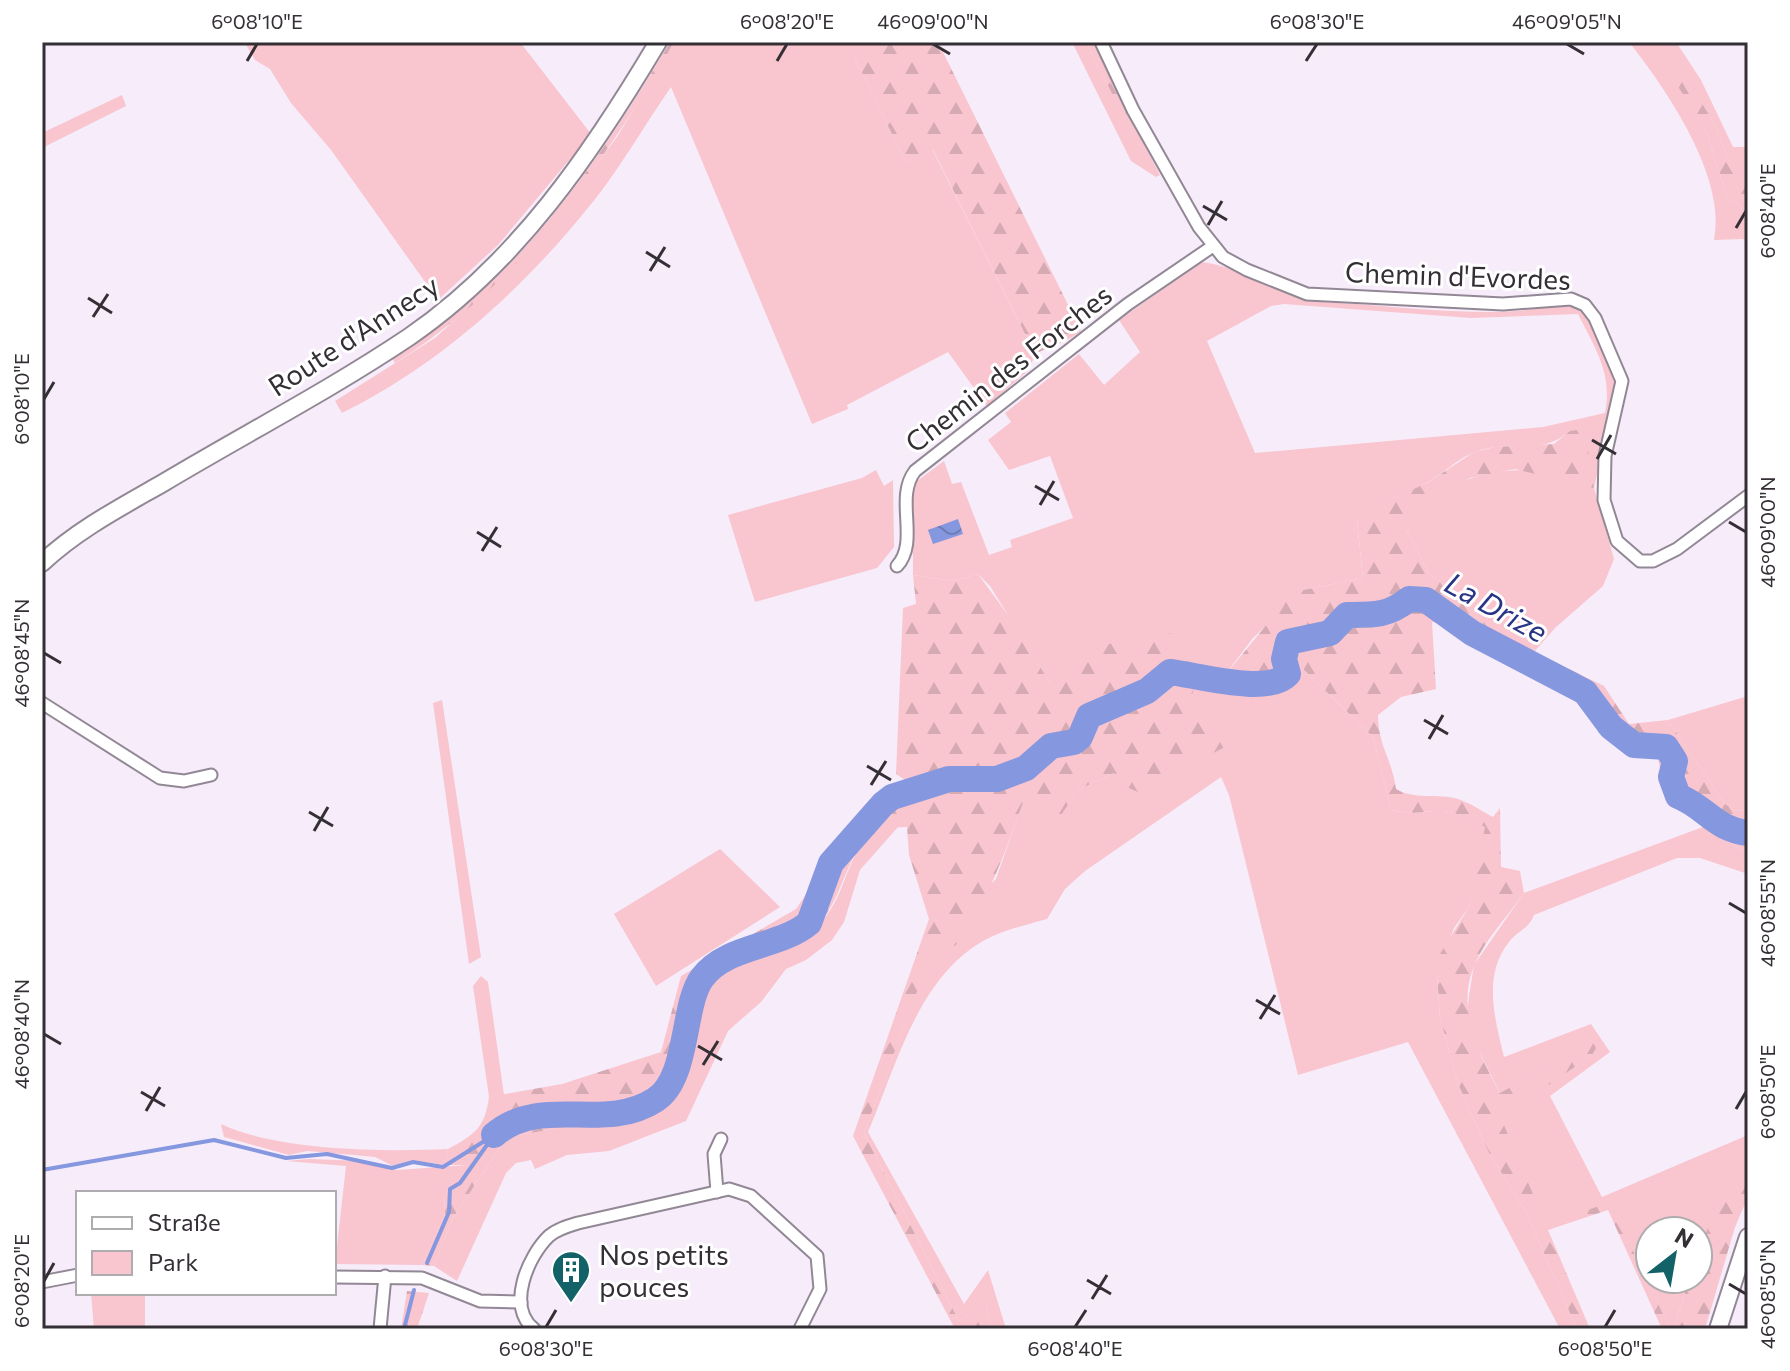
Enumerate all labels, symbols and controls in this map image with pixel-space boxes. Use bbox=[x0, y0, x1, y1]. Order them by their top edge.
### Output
text: 6°08'10"E bbox=[211, 9, 303, 33]
text: 6°08'20"E bbox=[740, 9, 834, 33]
text: 46°09'00"N bbox=[877, 9, 989, 33]
text: 6°08'30"E bbox=[1270, 9, 1364, 33]
text: 46°09'05"N bbox=[1512, 9, 1622, 33]
text: 6°08'40"E bbox=[1755, 163, 1779, 259]
street label: Chemin d'Evordes bbox=[1344, 254, 1572, 296]
street label: Route d'Annecy bbox=[261, 267, 445, 403]
street label: Chemin des Forches bbox=[898, 277, 1118, 459]
text: 6°08'10"E bbox=[9, 353, 33, 445]
text: 46°09'00"N bbox=[1755, 476, 1779, 588]
water label: La Drize bbox=[1439, 563, 1555, 649]
text: 46°08'45"N bbox=[9, 599, 33, 707]
text: 46°08'55"N bbox=[1755, 859, 1779, 967]
text: 46°08'40"N bbox=[9, 979, 33, 1089]
text: 6°08'50"E bbox=[1755, 1045, 1779, 1139]
legend bbox=[76, 1191, 336, 1295]
text: Straße bbox=[148, 1207, 221, 1236]
north arrow bbox=[1634, 1215, 1714, 1295]
text: N bbox=[1671, 1222, 1699, 1253]
text: 6°08'20"E bbox=[9, 1234, 33, 1328]
place label: Nos petits pouces bbox=[599, 1237, 729, 1303]
text: 46°08'50"N bbox=[1755, 1239, 1779, 1349]
text: Park bbox=[148, 1247, 198, 1276]
building icon: Nos petits pouces bbox=[550, 1249, 592, 1304]
text: 6°08'30"E bbox=[499, 1336, 593, 1360]
text: 6°08'40"E bbox=[1027, 1336, 1123, 1360]
text: 6°08'50"E bbox=[1558, 1336, 1652, 1360]

